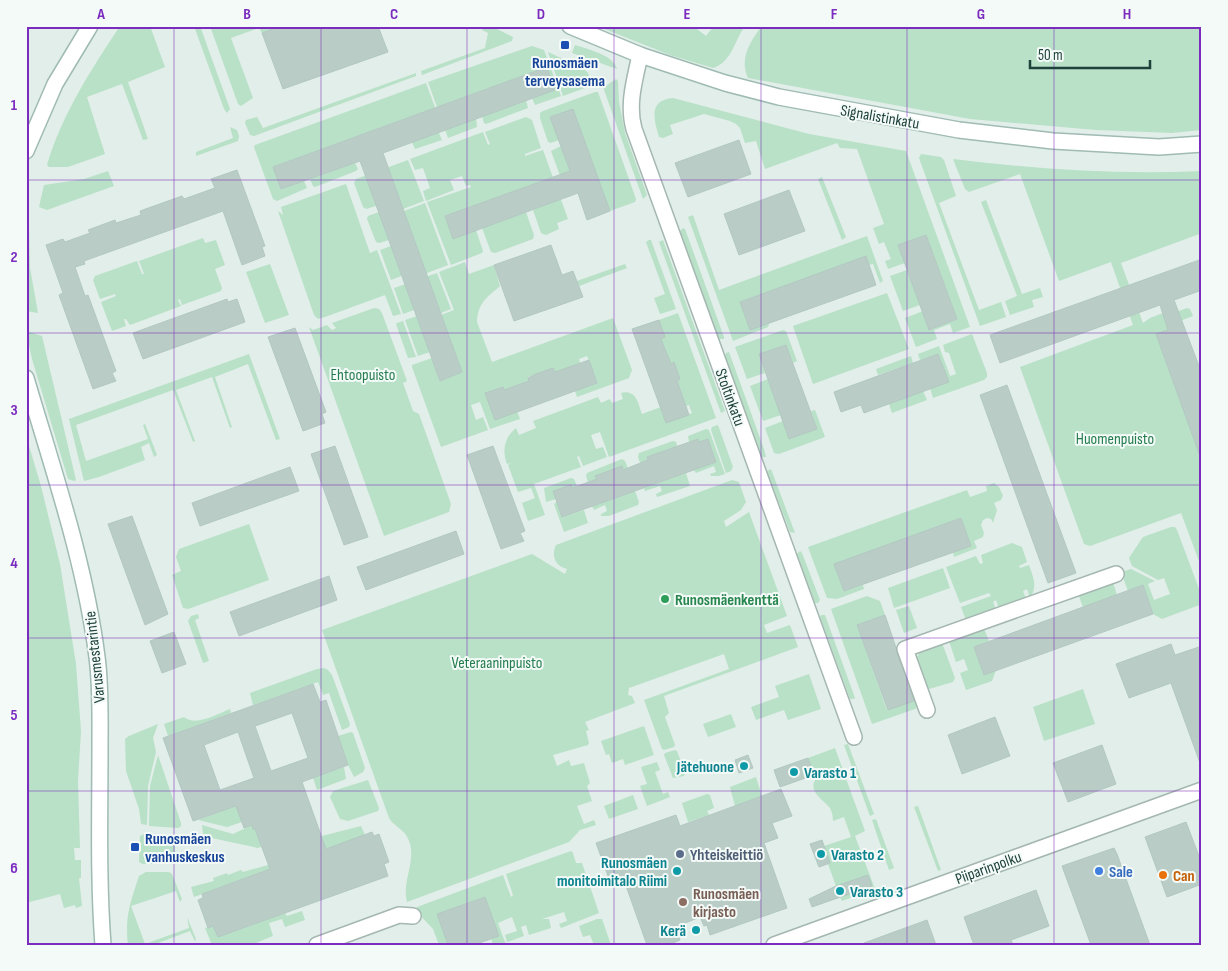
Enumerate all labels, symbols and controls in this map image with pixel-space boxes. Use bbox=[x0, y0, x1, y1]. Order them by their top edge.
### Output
text: A bbox=[96, 5, 105, 24]
text: B bbox=[243, 5, 251, 24]
text: C bbox=[390, 5, 398, 24]
text: D bbox=[537, 5, 545, 24]
text: E bbox=[684, 5, 691, 24]
text: F bbox=[831, 5, 838, 24]
text: G bbox=[977, 5, 985, 24]
text: H bbox=[1123, 5, 1131, 24]
scale bar bbox=[1030, 38, 1150, 70]
marker: Runosmäen terveysasema bbox=[559, 39, 571, 51]
text: 50 m bbox=[1038, 46, 1063, 65]
place label: Runosmäen terveysasema bbox=[525, 54, 605, 91]
text: 1 bbox=[11, 96, 18, 115]
street label: Signalistinkatu bbox=[839, 101, 921, 134]
text: 2 bbox=[10, 248, 18, 267]
park label: Ehtoopuisto bbox=[330, 366, 396, 385]
street label: Stoltinkatu bbox=[710, 366, 749, 429]
text: 3 bbox=[10, 401, 18, 420]
park label: Huomenpuisto bbox=[1076, 430, 1154, 449]
text: 4 bbox=[10, 554, 18, 573]
place label: Runosmäenkenttä bbox=[675, 591, 779, 610]
marker: Runosmäenkenttä bbox=[659, 593, 671, 605]
street label: Varusmestarintie bbox=[81, 610, 110, 704]
park label: Veteraaninpuisto bbox=[451, 654, 543, 673]
text: 5 bbox=[10, 706, 18, 725]
place label: Jätehuone bbox=[676, 758, 734, 777]
marker: Jätehuone bbox=[738, 760, 750, 772]
place label: Varasto 1 bbox=[804, 764, 857, 783]
marker: Varasto 1 bbox=[788, 766, 800, 778]
place label: Runosmäen vanhuskeskus bbox=[145, 830, 225, 867]
marker: Runosmäen vanhuskeskus bbox=[129, 841, 141, 853]
place label: Yhteiskeittiö bbox=[690, 846, 763, 865]
place label: Varasto 2 bbox=[831, 846, 884, 865]
marker: Yhteiskeittiö bbox=[674, 848, 686, 860]
marker: Varasto 2 bbox=[815, 848, 827, 860]
street label: Piiparinpolku bbox=[953, 848, 1024, 889]
place label: Runosmäen monitoimitalo Riimi bbox=[557, 854, 667, 891]
text: 6 bbox=[10, 859, 18, 878]
place label: Sale bbox=[1109, 863, 1133, 882]
marker: Runosmäen monitoimitalo Riimi bbox=[671, 865, 683, 877]
marker: Sale bbox=[1093, 865, 1105, 877]
place label: Can bbox=[1173, 867, 1195, 886]
marker: Can bbox=[1157, 869, 1169, 881]
place label: Varasto 3 bbox=[850, 883, 903, 902]
place label: Runosmäen kirjasto bbox=[693, 885, 759, 922]
marker: Varasto 3 bbox=[834, 885, 846, 897]
marker: Runosmäen kirjasto bbox=[677, 896, 689, 908]
place label: Kerä bbox=[660, 922, 686, 941]
marker: Kerä bbox=[690, 924, 702, 936]

